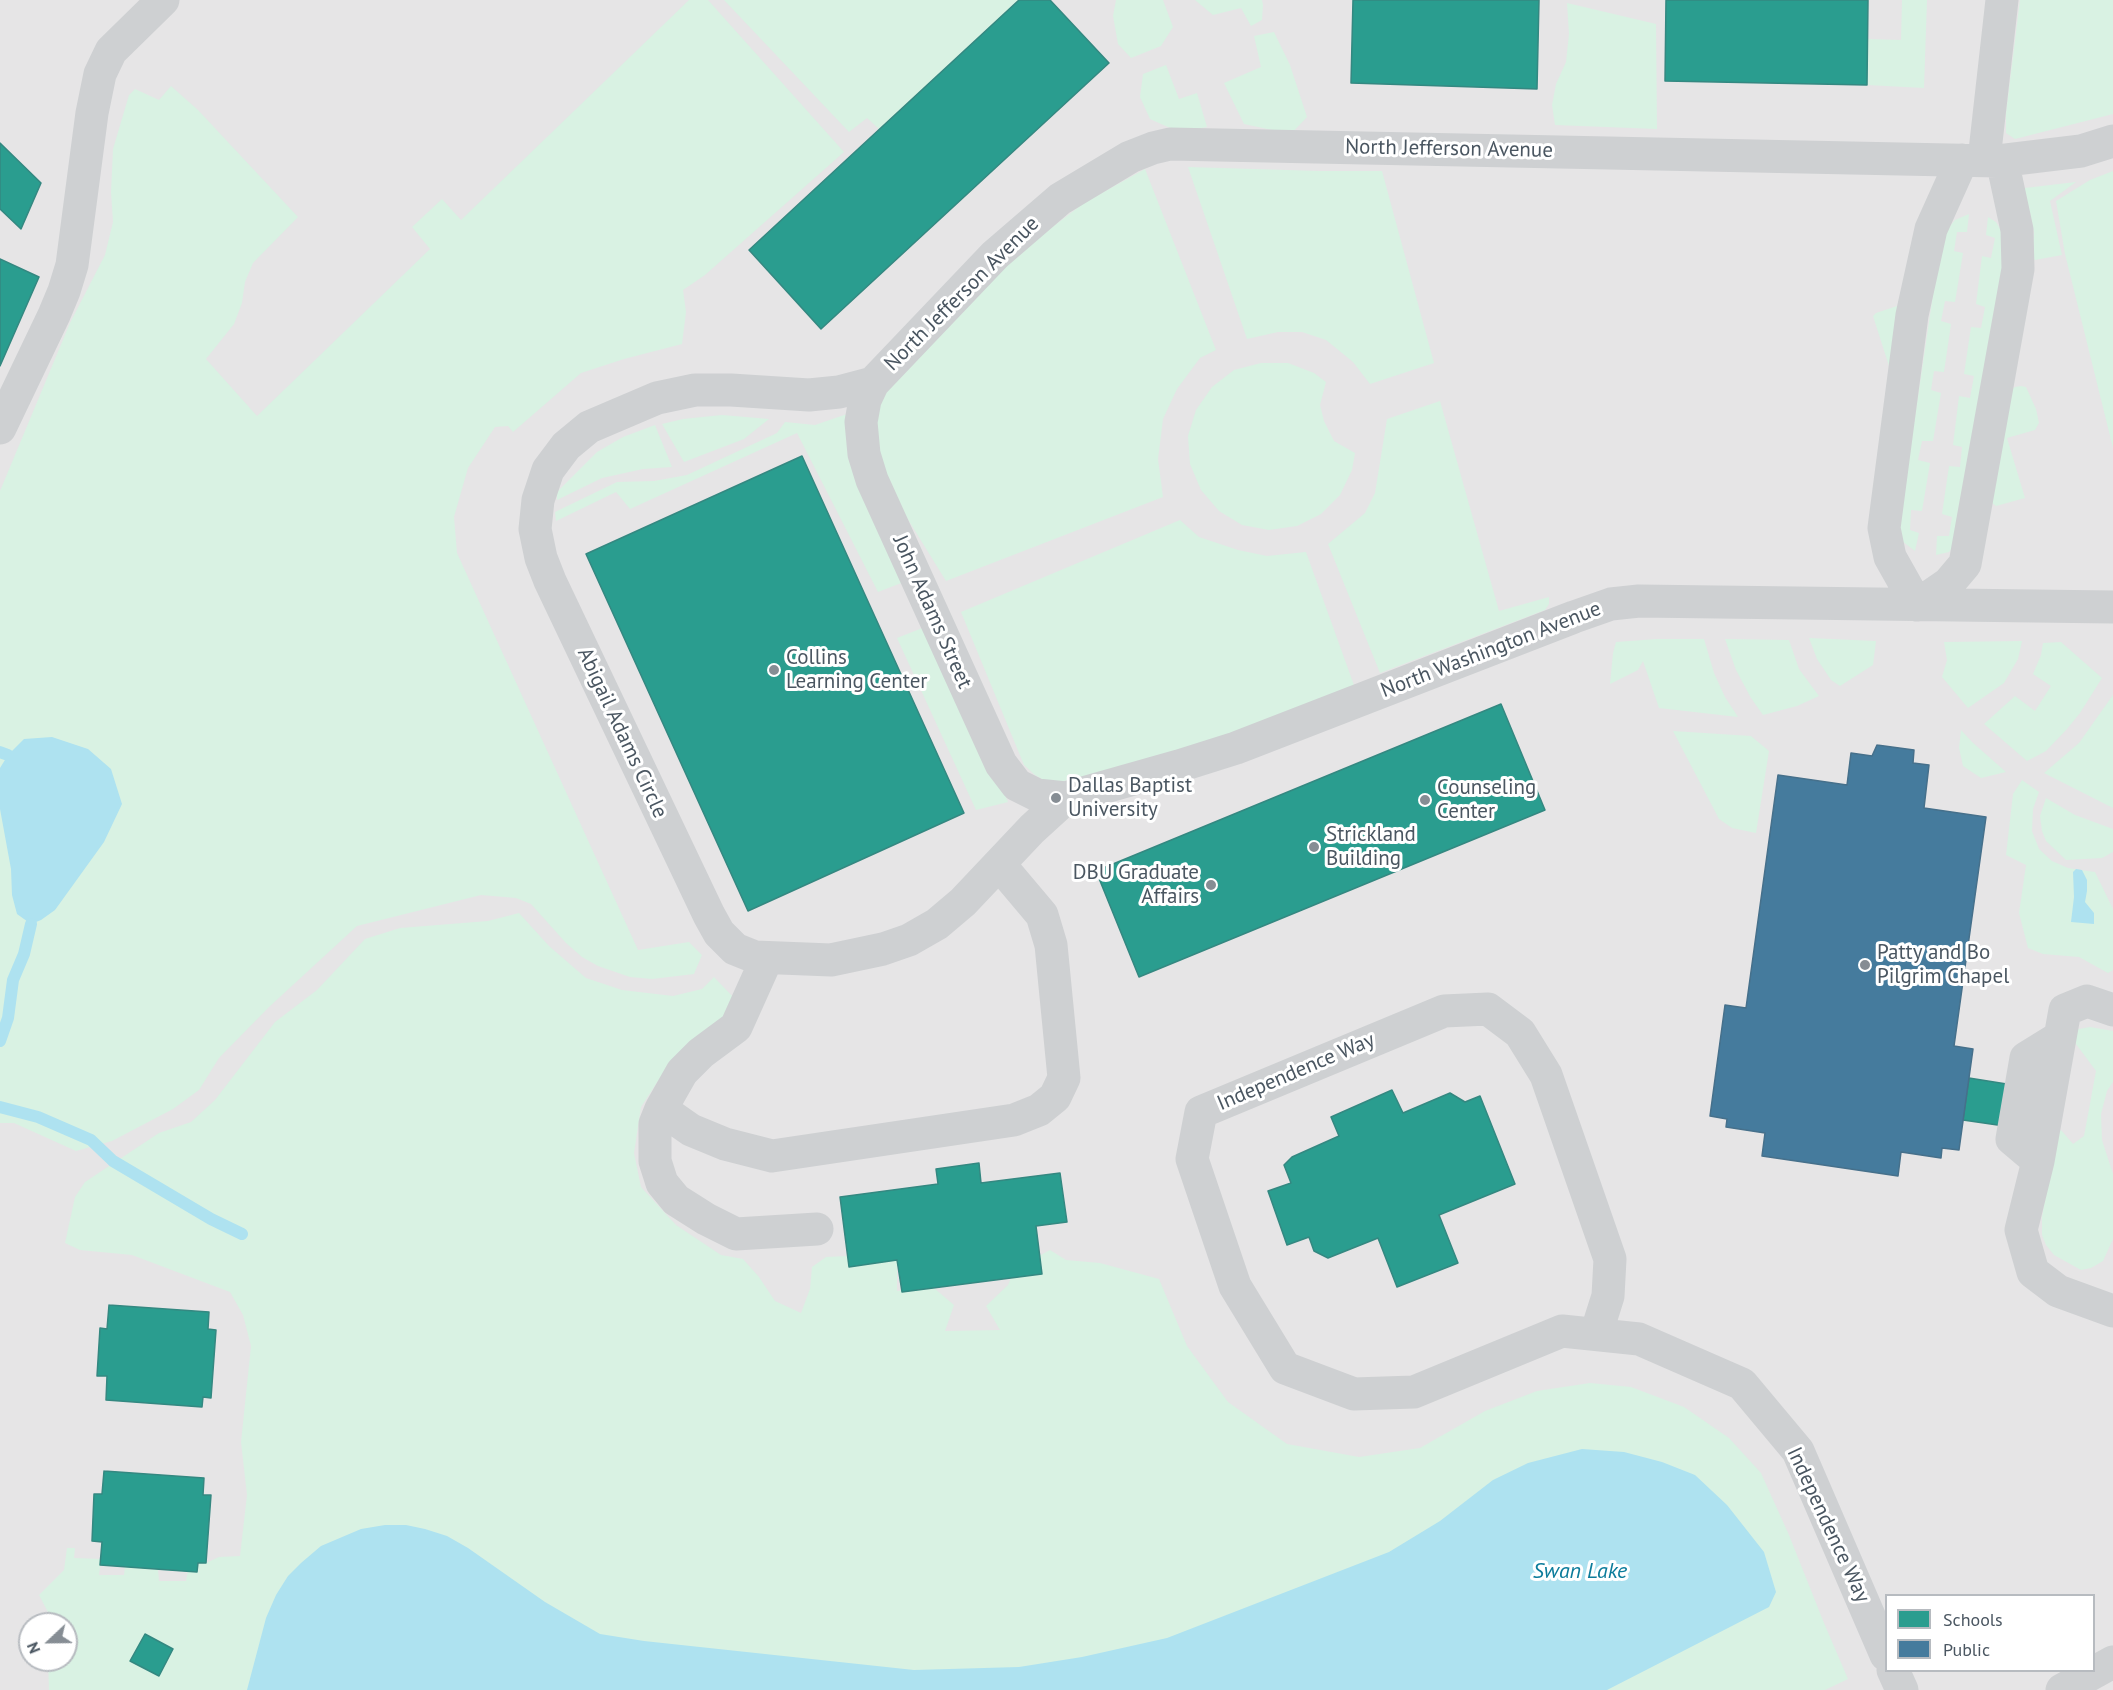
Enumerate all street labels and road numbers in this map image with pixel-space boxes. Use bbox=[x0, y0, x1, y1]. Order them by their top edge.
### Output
street label: North Jefferson Avenue bbox=[1345, 135, 1553, 163]
street label: North Jefferson Avenue bbox=[880, 212, 1044, 376]
street label: John Adams Street bbox=[887, 531, 977, 693]
street label: North Washington Avenue bbox=[1377, 596, 1605, 704]
street label: Abigail Adams Circle bbox=[572, 644, 672, 822]
street label: Independence Way bbox=[1214, 1027, 1378, 1117]
street label: Independence Way bbox=[1781, 1443, 1875, 1607]

